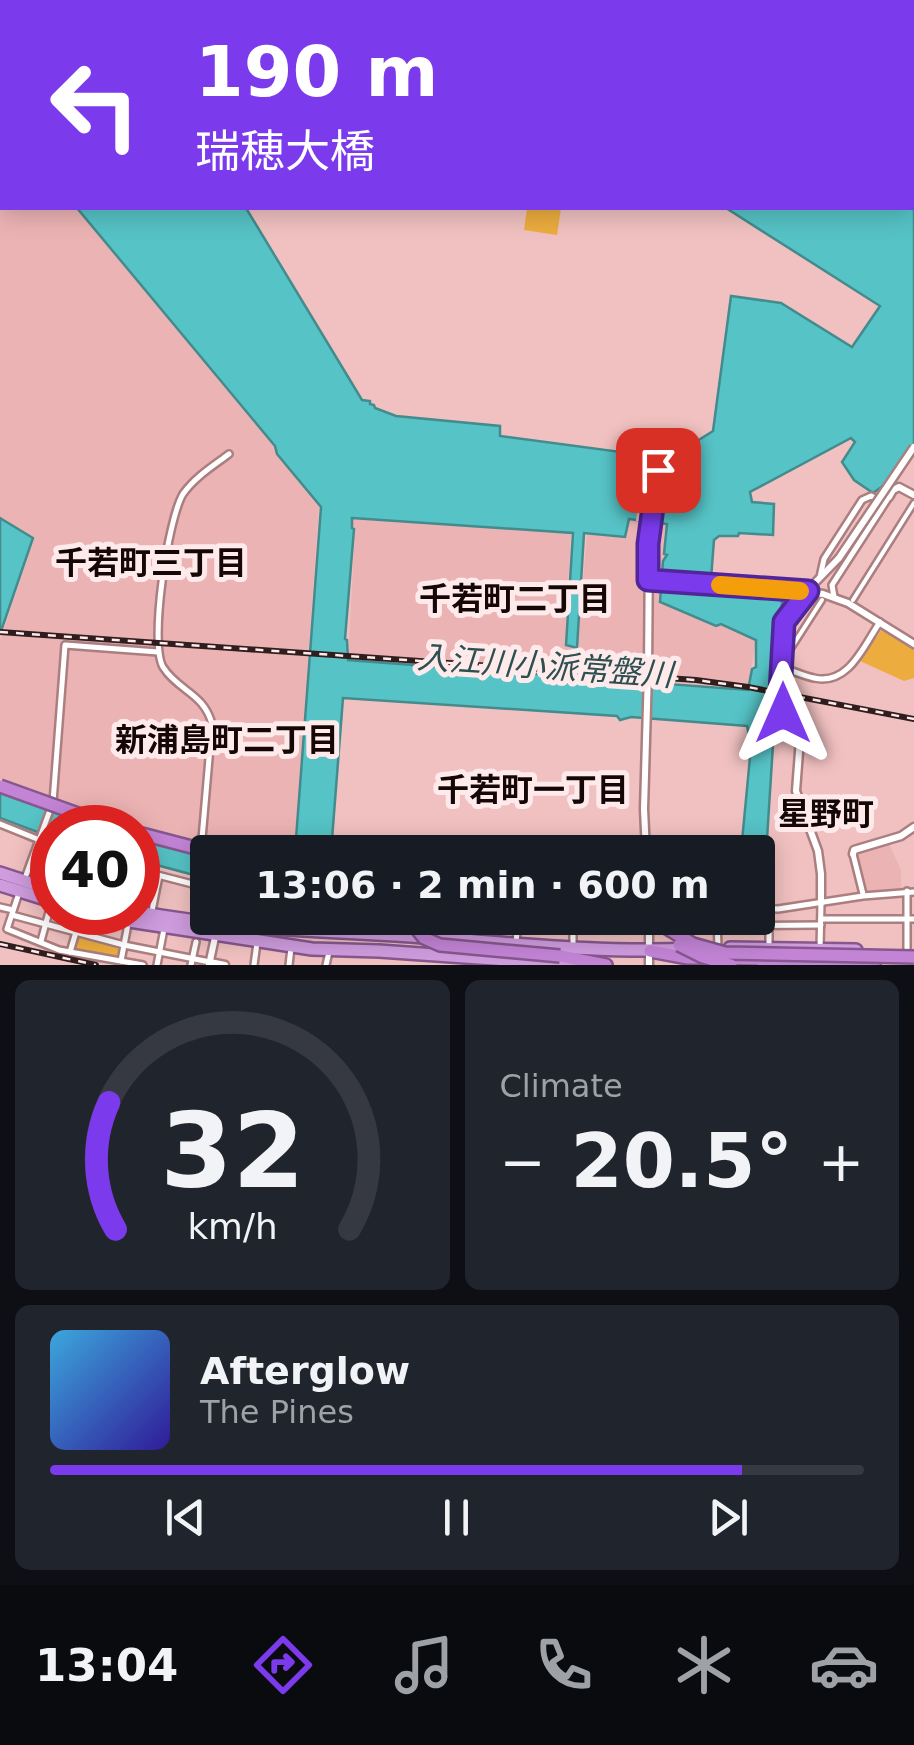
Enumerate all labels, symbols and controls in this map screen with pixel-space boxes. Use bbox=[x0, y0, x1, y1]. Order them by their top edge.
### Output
text: 190 m bbox=[195, 31, 438, 113]
icon: left bbox=[30, 40, 160, 170]
text: 瑞穂大橋 bbox=[195, 125, 375, 178]
pin bbox=[616, 428, 701, 513]
icon: arrive bbox=[631, 443, 686, 498]
district label: 千若町三丁目 bbox=[55, 544, 247, 582]
district label: 千若町二丁目 bbox=[419, 580, 611, 618]
water label: 入江川小派常盤川 bbox=[416, 638, 677, 694]
position arrow bbox=[731, 661, 835, 765]
district label: 新浦島町二丁目 bbox=[115, 721, 339, 759]
district label: 千若町一丁目 bbox=[437, 771, 629, 809]
district label: 星野町 bbox=[778, 795, 874, 833]
speed limit sign: 40 bbox=[30, 805, 160, 935]
text: 13:06 · 2 min · 600 m bbox=[255, 863, 710, 907]
text: Climate bbox=[500, 1067, 623, 1105]
text: 32 bbox=[160, 1090, 305, 1212]
text: 20.5° bbox=[570, 1117, 793, 1205]
text: − bbox=[500, 1130, 546, 1194]
text: + bbox=[818, 1130, 864, 1194]
text: km/h bbox=[187, 1206, 277, 1247]
text: Afterglow bbox=[200, 1349, 410, 1393]
text: The Pines bbox=[200, 1393, 354, 1431]
icon: previous bbox=[158, 1490, 213, 1545]
icon: pause bbox=[429, 1490, 484, 1545]
icon: next bbox=[701, 1490, 756, 1545]
icon: directions bbox=[248, 1630, 318, 1700]
icon: music bbox=[389, 1630, 459, 1700]
icon: phone bbox=[529, 1630, 599, 1700]
icon: climate bbox=[669, 1630, 739, 1700]
icon: car bbox=[809, 1630, 879, 1700]
text: 13:04 bbox=[35, 1639, 178, 1692]

